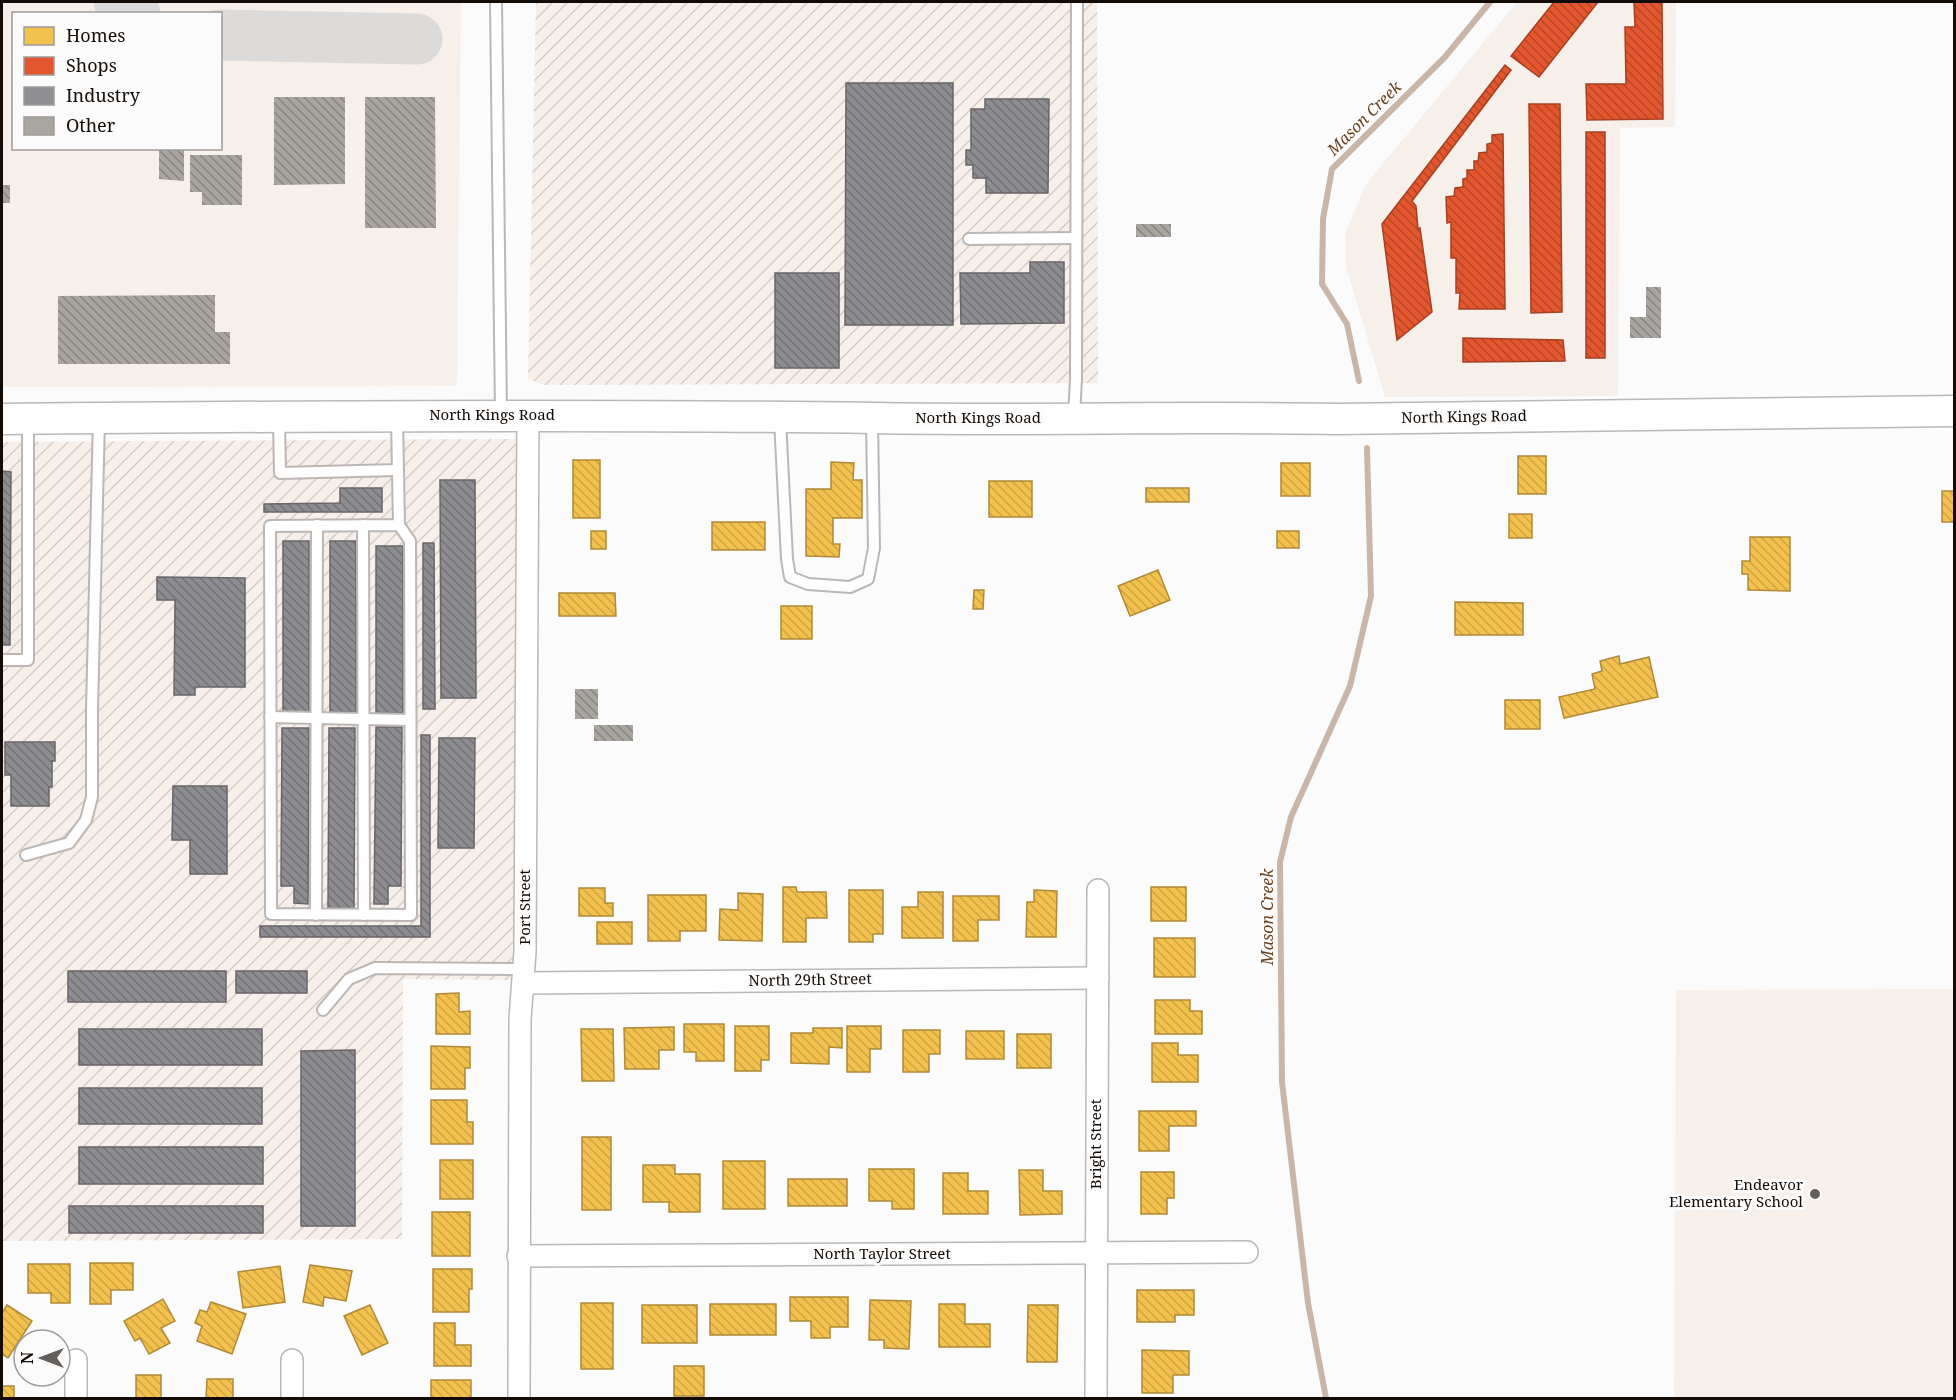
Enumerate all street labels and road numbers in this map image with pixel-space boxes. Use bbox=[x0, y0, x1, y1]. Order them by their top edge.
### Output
street label: North Kings Road bbox=[429, 404, 555, 424]
street label: North Kings Road bbox=[1401, 405, 1527, 427]
street label: North Kings Road bbox=[915, 407, 1041, 427]
street label: Port Street bbox=[514, 869, 534, 945]
street label: North 29th Street bbox=[748, 968, 872, 990]
street label: Bright Street bbox=[1085, 1099, 1105, 1189]
street label: North Taylor Street bbox=[813, 1243, 951, 1263]

